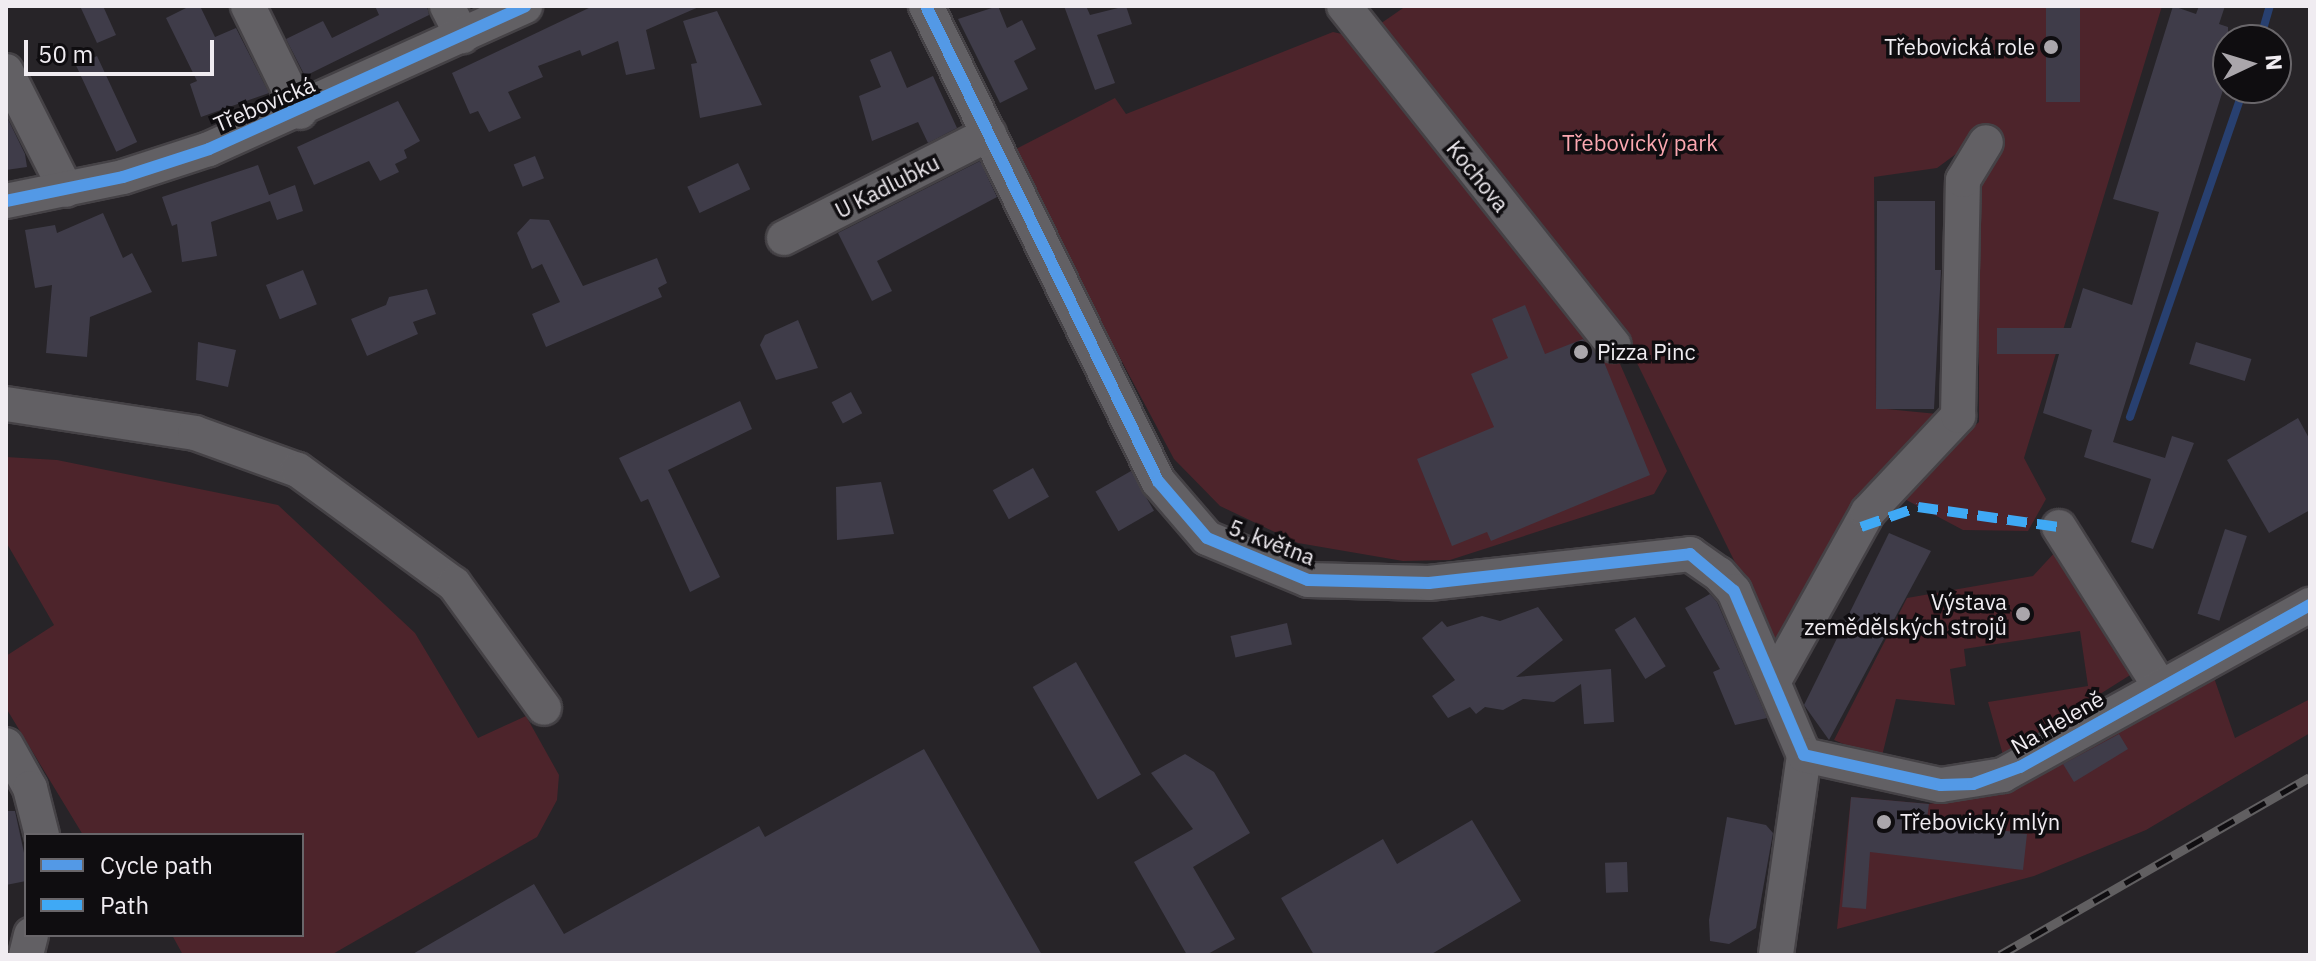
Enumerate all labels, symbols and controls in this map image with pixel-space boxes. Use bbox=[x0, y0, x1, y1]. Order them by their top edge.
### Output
scale bar bbox=[28, 24, 218, 74]
north arrow bbox=[2212, 24, 2292, 104]
place label: Třebovická role bbox=[1884, 34, 2035, 60]
text: 50 m bbox=[38, 38, 93, 70]
marker: Třebovická role bbox=[2042, 38, 2060, 56]
text: N bbox=[2259, 53, 2289, 71]
street label: Třebovická bbox=[210, 71, 318, 137]
park label: Třebovický park bbox=[1562, 130, 1718, 156]
street label: Kochova bbox=[1441, 135, 1515, 217]
street label: U Kadlubku bbox=[831, 149, 943, 223]
place label: Pizza Pinc bbox=[1597, 339, 1696, 365]
marker: Pizza Pinc bbox=[1572, 343, 1590, 361]
street label: 5. května bbox=[1225, 513, 1319, 571]
place label: Výstava zemědělských strojů bbox=[1804, 588, 2007, 640]
marker: Výstava zemědělských strojů bbox=[2014, 605, 2032, 623]
street label: Na Heleně bbox=[2006, 685, 2108, 759]
place label: Třebovický mlýn bbox=[1900, 809, 2060, 835]
marker: Třebovický mlýn bbox=[1875, 813, 1893, 831]
legend bbox=[24, 833, 304, 937]
text: Cycle path bbox=[100, 849, 213, 881]
text: Path bbox=[100, 889, 149, 921]

